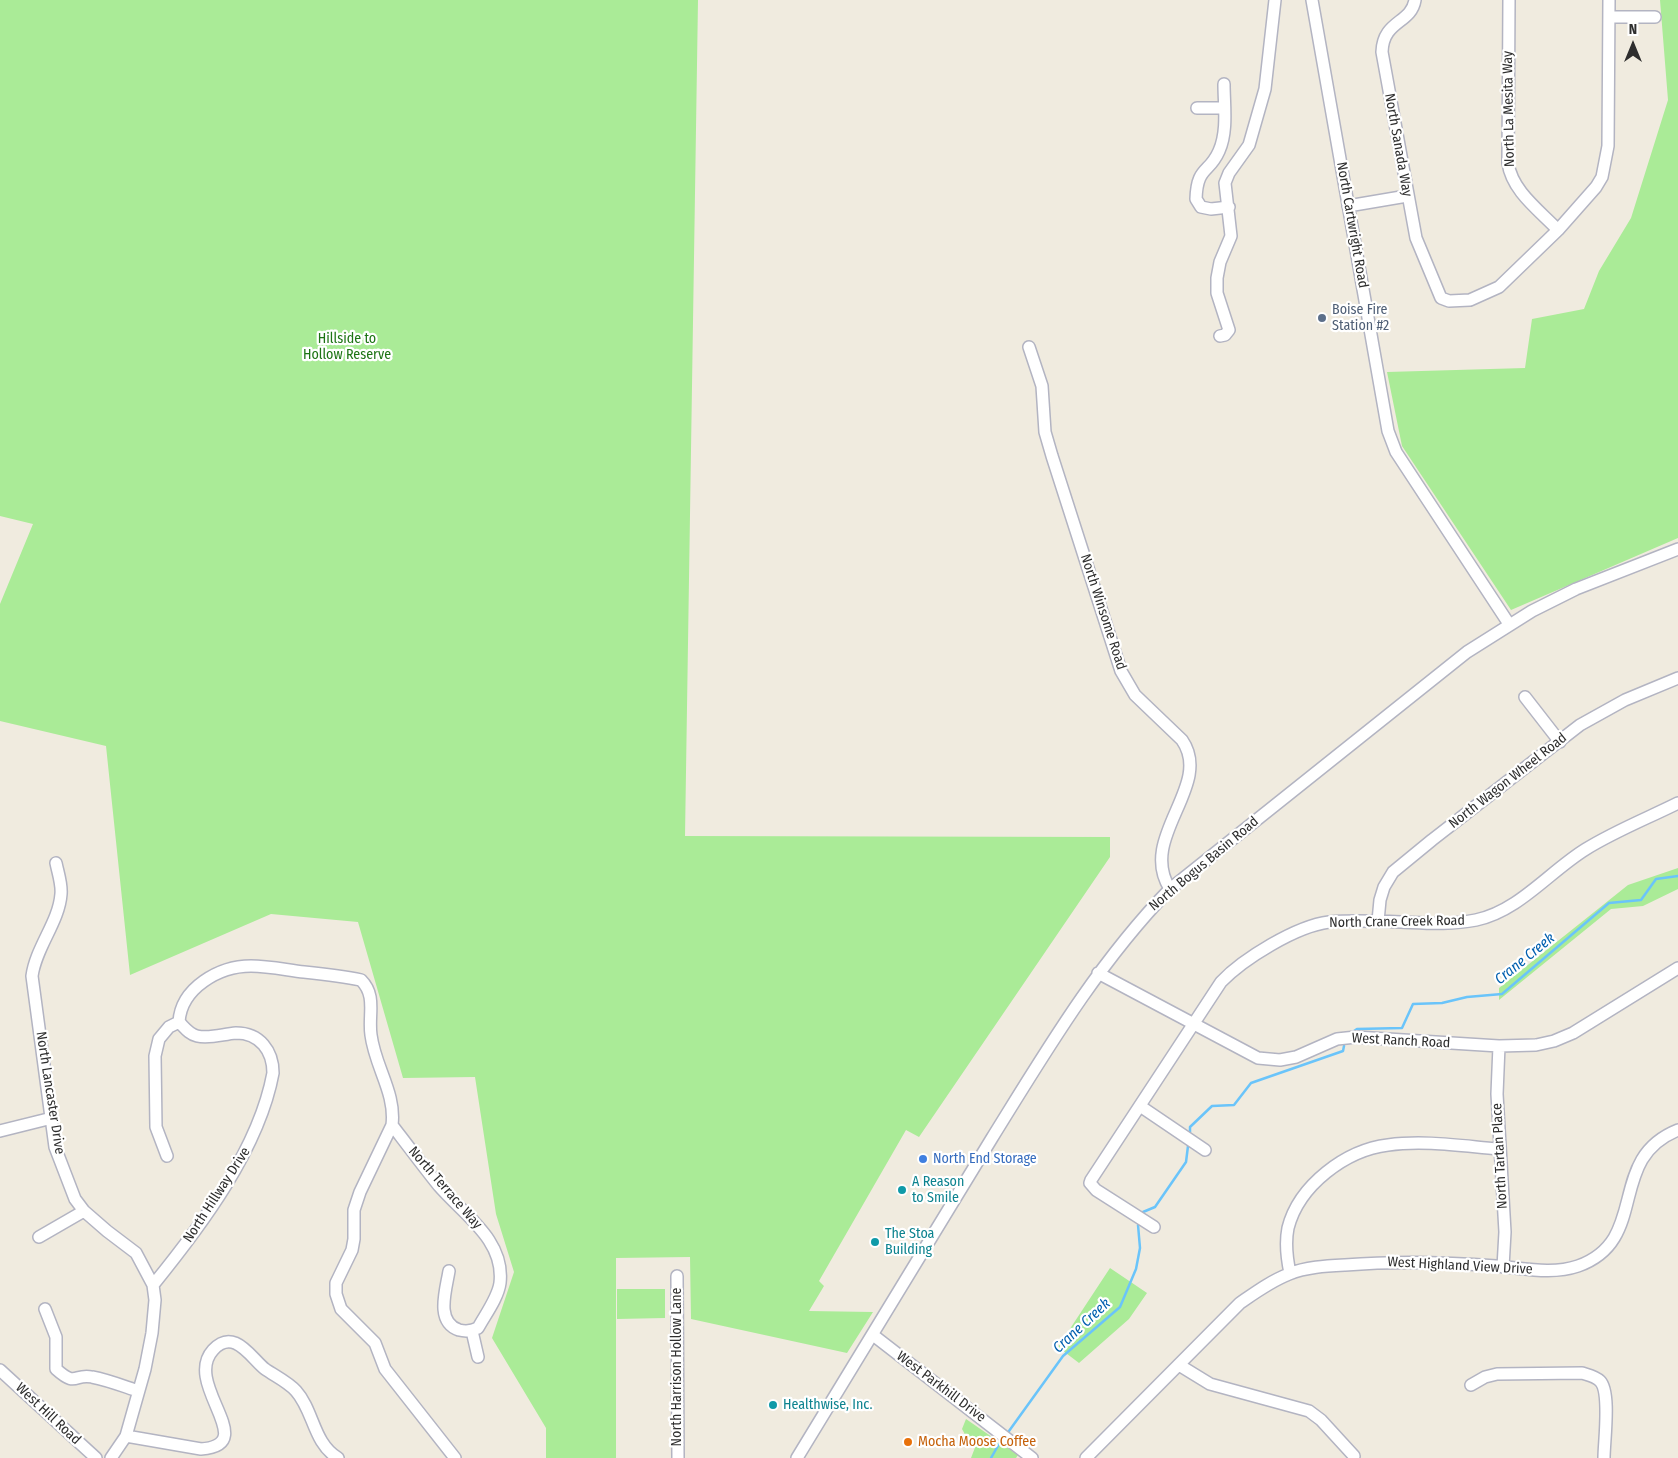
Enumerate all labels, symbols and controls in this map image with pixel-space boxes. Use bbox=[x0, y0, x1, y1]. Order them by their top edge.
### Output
north arrow bbox=[1608, 20, 1658, 70]
text: N bbox=[1629, 21, 1637, 38]
street label: North La Mesita Way bbox=[1500, 51, 1518, 167]
street label: North Sanada Way bbox=[1381, 92, 1415, 198]
street label: North Cartwright Road bbox=[1333, 161, 1371, 289]
place label: Boise Fire Station #2 bbox=[1332, 302, 1389, 334]
marker: Boise Fire Station #2 bbox=[1316, 312, 1328, 324]
park label: Hillside to Hollow Reserve bbox=[303, 331, 391, 364]
street label: North Winsome Road bbox=[1076, 552, 1130, 672]
street label: North Wagon Wheel Road bbox=[1446, 730, 1570, 832]
street label: North Bogus Basin Road bbox=[1146, 813, 1262, 915]
street label: North Crane Creek Road bbox=[1329, 912, 1465, 932]
water label: Crane Creek bbox=[1491, 929, 1559, 989]
street label: North Lancaster Drive bbox=[32, 1030, 68, 1156]
street label: West Ranch Road bbox=[1351, 1030, 1451, 1052]
street label: North Tartan Place bbox=[1489, 1103, 1511, 1209]
street label: North Terrace Way bbox=[405, 1143, 485, 1233]
street label: North Hillway Drive bbox=[180, 1144, 254, 1246]
place label: North End Storage bbox=[933, 1151, 1037, 1167]
marker: North End Storage bbox=[917, 1153, 929, 1165]
place label: A Reason to Smile bbox=[912, 1174, 964, 1206]
marker: A Reason to Smile bbox=[896, 1184, 908, 1196]
place label: The Stoa Building bbox=[885, 1226, 934, 1258]
marker: The Stoa Building bbox=[869, 1236, 881, 1248]
street label: West Highland View Drive bbox=[1387, 1254, 1533, 1278]
street label: North Harrison Hollow Lane bbox=[669, 1288, 685, 1446]
water label: Crane Creek bbox=[1050, 1295, 1114, 1357]
street label: West Parkhill Drive bbox=[893, 1348, 989, 1426]
street label: West Hill Road bbox=[12, 1380, 84, 1448]
place label: Healthwise, Inc. bbox=[783, 1397, 872, 1413]
marker: Healthwise, Inc. bbox=[767, 1399, 779, 1411]
place label: Mocha Moose Coffee bbox=[918, 1434, 1036, 1450]
marker: Mocha Moose Coffee bbox=[902, 1436, 914, 1448]

